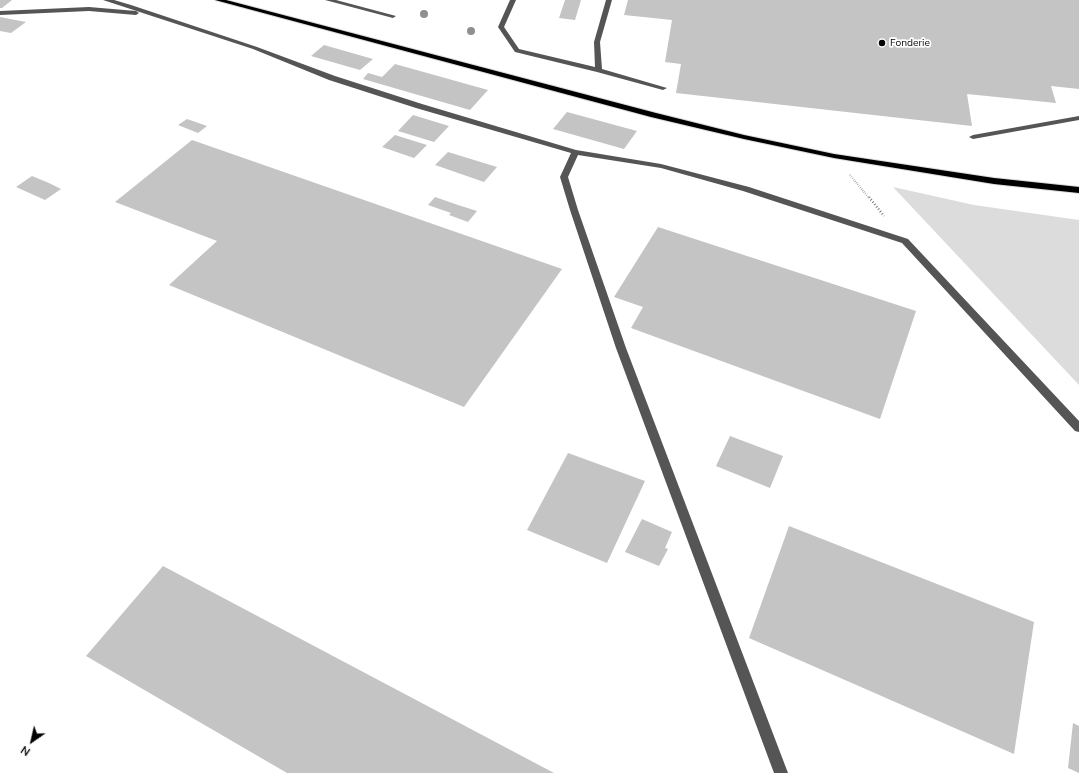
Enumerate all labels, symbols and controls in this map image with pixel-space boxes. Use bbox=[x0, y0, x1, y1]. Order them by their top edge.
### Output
place label: Fonderie bbox=[890, 37, 930, 49]
marker: Fonderie bbox=[877, 38, 887, 48]
north arrow bbox=[12, 721, 52, 761]
text: N bbox=[18, 743, 33, 759]

